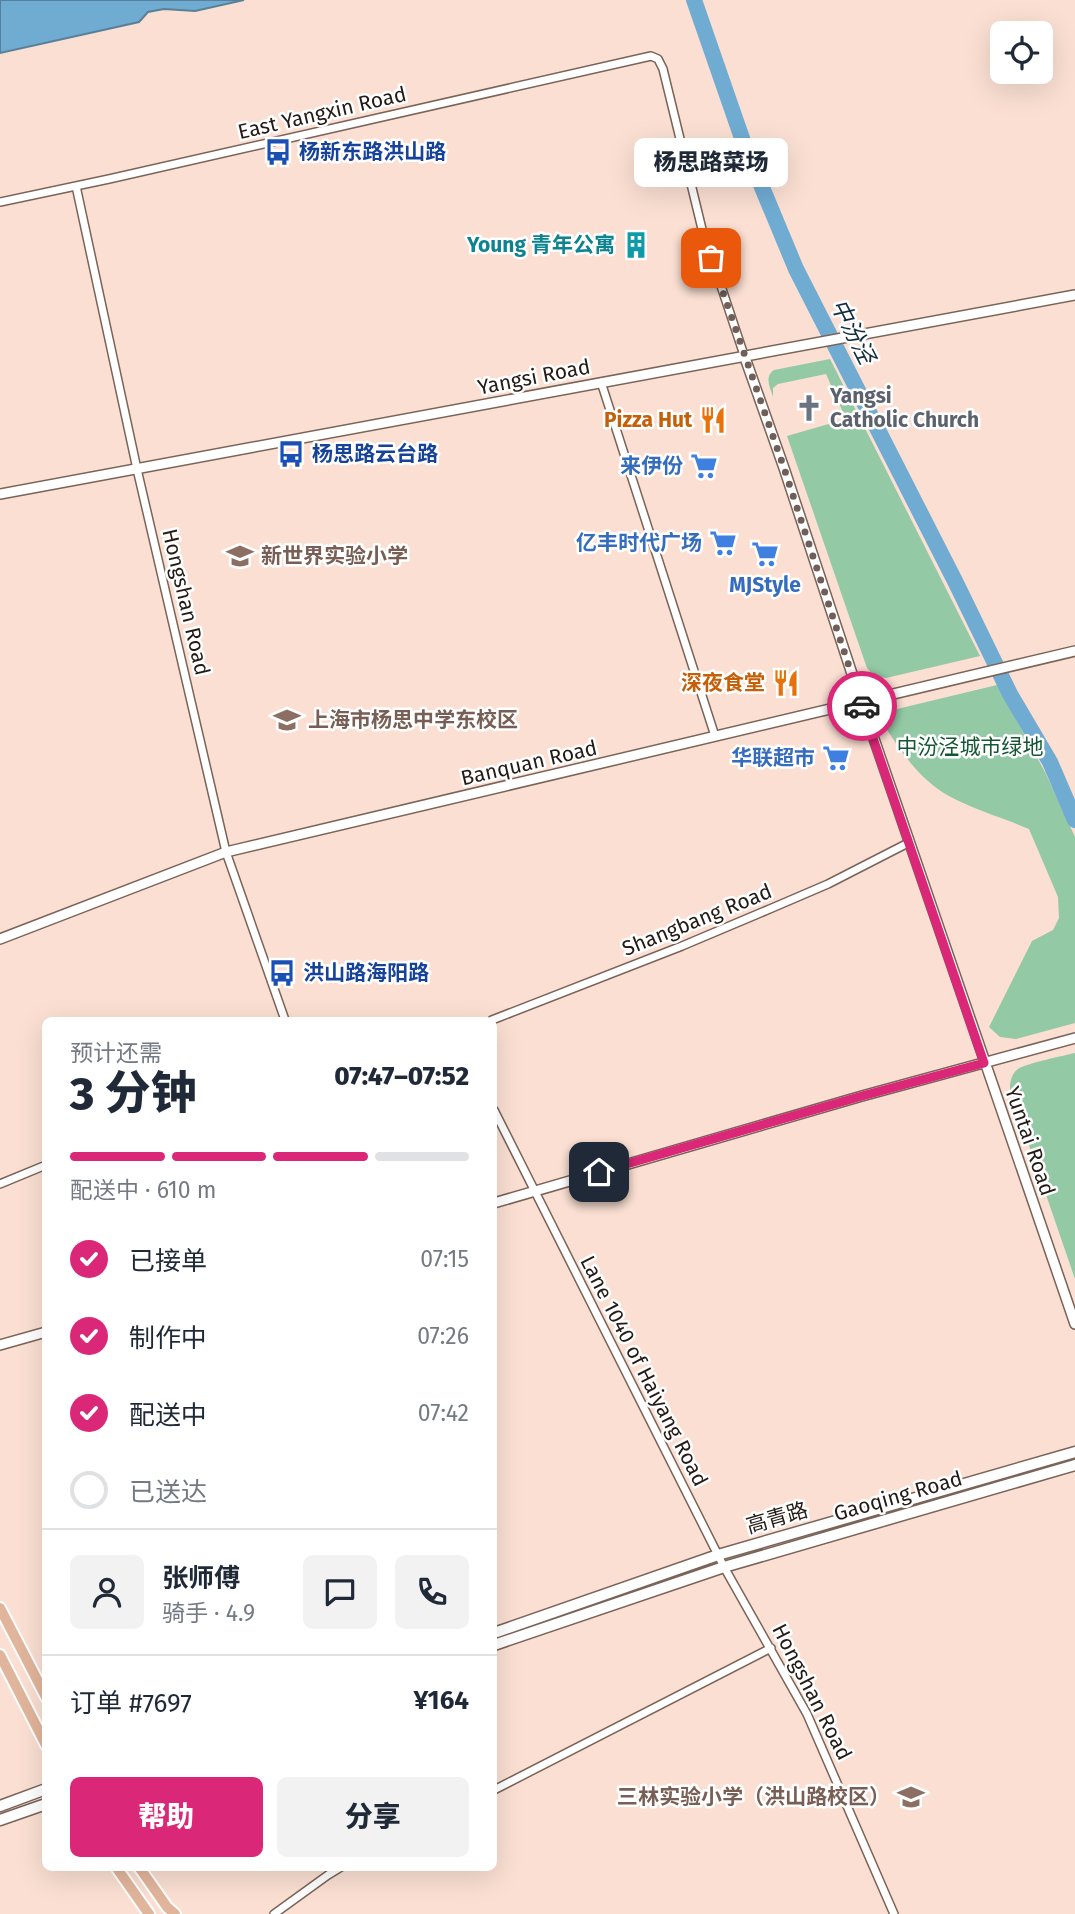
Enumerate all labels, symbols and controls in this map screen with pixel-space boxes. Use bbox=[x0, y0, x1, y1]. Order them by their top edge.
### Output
map controls bbox=[990, 21, 1053, 84]
button: locate bbox=[990, 21, 1053, 84]
street label: East Yangxin Road bbox=[235, 81, 409, 145]
bus stop icon: 杨新东路洪山路 bbox=[263, 137, 293, 167]
place label: 杨新东路洪山路 bbox=[299, 139, 446, 165]
callout: 杨思路菜场 bbox=[634, 139, 788, 188]
text: 杨思路菜场 bbox=[654, 148, 769, 176]
pin bbox=[681, 228, 741, 288]
building icon: Young 青年公寓 bbox=[621, 230, 651, 260]
place label: Young 青年公寓 bbox=[466, 232, 615, 258]
icon: bag bbox=[692, 239, 730, 277]
water label: 中汾泾 bbox=[825, 294, 882, 370]
street label: Yangsi Road bbox=[476, 353, 592, 401]
place label: Yangsi Catholic Church bbox=[829, 383, 979, 433]
church icon: Yangsi Catholic Church bbox=[794, 393, 824, 423]
restaurant icon: Pizza Hut bbox=[698, 405, 728, 435]
place label: Pizza Hut bbox=[604, 407, 693, 433]
bus stop icon: 杨思路云台路 bbox=[276, 439, 306, 469]
place label: 杨思路云台路 bbox=[312, 441, 438, 467]
supermarket icon: 来伊份 bbox=[689, 451, 719, 481]
place label: 来伊份 bbox=[620, 453, 683, 479]
street label: Hongshan Road bbox=[157, 526, 215, 678]
supermarket icon: 亿丰时代广场 bbox=[708, 528, 738, 558]
place label: 亿丰时代广场 bbox=[576, 530, 702, 556]
supermarket icon: MJStyle bbox=[750, 539, 780, 569]
school or university icon: 新世界实验小学 bbox=[225, 541, 255, 571]
place label: 新世界实验小学 bbox=[261, 543, 408, 569]
place label: MJStyle bbox=[729, 572, 801, 598]
restaurant icon: 深夜食堂 bbox=[771, 668, 801, 698]
place label: 深夜食堂 bbox=[681, 670, 765, 696]
courier bbox=[827, 671, 897, 741]
icon: car bbox=[843, 687, 881, 725]
school or university icon: 上海市杨思中学东校区 bbox=[272, 705, 302, 735]
place label: 上海市杨思中学东校区 bbox=[308, 707, 518, 733]
park label: 中汾泾城市绿地 bbox=[897, 734, 1044, 760]
street label: Banquan Road bbox=[458, 735, 600, 791]
supermarket icon: 华联超市 bbox=[821, 743, 851, 773]
place label: 华联超市 bbox=[731, 745, 815, 771]
street label: Shangbang Road bbox=[618, 878, 776, 962]
bus stop icon: 洪山路海阳路 bbox=[267, 958, 297, 988]
place label: 洪山路海阳路 bbox=[303, 960, 429, 986]
text: 预计还需 bbox=[70, 1039, 162, 1067]
text: 07:47–07:52 bbox=[334, 1061, 469, 1092]
text: 3 分钟 bbox=[70, 1066, 197, 1121]
street label: Yuntai Road bbox=[999, 1083, 1061, 1199]
pin bbox=[569, 1142, 629, 1202]
icon: home bbox=[580, 1153, 618, 1191]
text: 配送中 · 610 m bbox=[70, 1176, 216, 1204]
icon: check bbox=[70, 1240, 108, 1278]
text: 07:15 bbox=[420, 1245, 469, 1273]
text: 已接单 bbox=[129, 1246, 207, 1277]
street label: Lane 1040 of Haiyang Road bbox=[574, 1251, 714, 1491]
icon: check bbox=[70, 1317, 108, 1355]
text: 07:26 bbox=[417, 1322, 469, 1350]
text: 制作中 bbox=[129, 1323, 207, 1354]
icon: check bbox=[70, 1394, 108, 1432]
text: 07:42 bbox=[418, 1399, 469, 1427]
text: 配送中 bbox=[129, 1400, 207, 1431]
street label: Gaoqing Road bbox=[831, 1465, 965, 1527]
text: 已送达 bbox=[129, 1477, 207, 1508]
street label: 高青路 bbox=[743, 1497, 811, 1539]
button: person bbox=[70, 1555, 144, 1629]
button: chat bbox=[303, 1555, 377, 1629]
button: phone bbox=[395, 1555, 469, 1629]
text: 张师傅 bbox=[162, 1563, 240, 1594]
text: 骑手 · 4.9 bbox=[162, 1599, 255, 1627]
street label: Hongshan Road bbox=[766, 1620, 858, 1764]
text: ¥164 bbox=[414, 1685, 469, 1716]
text: 订单 #7697 bbox=[70, 1688, 192, 1719]
button: 帮助 bbox=[70, 1777, 263, 1857]
button: 分享 bbox=[277, 1777, 469, 1857]
school or university icon: 三林实验小学（洪山路校区） bbox=[896, 1782, 926, 1812]
place label: 三林实验小学（洪山路校区） bbox=[617, 1784, 890, 1810]

